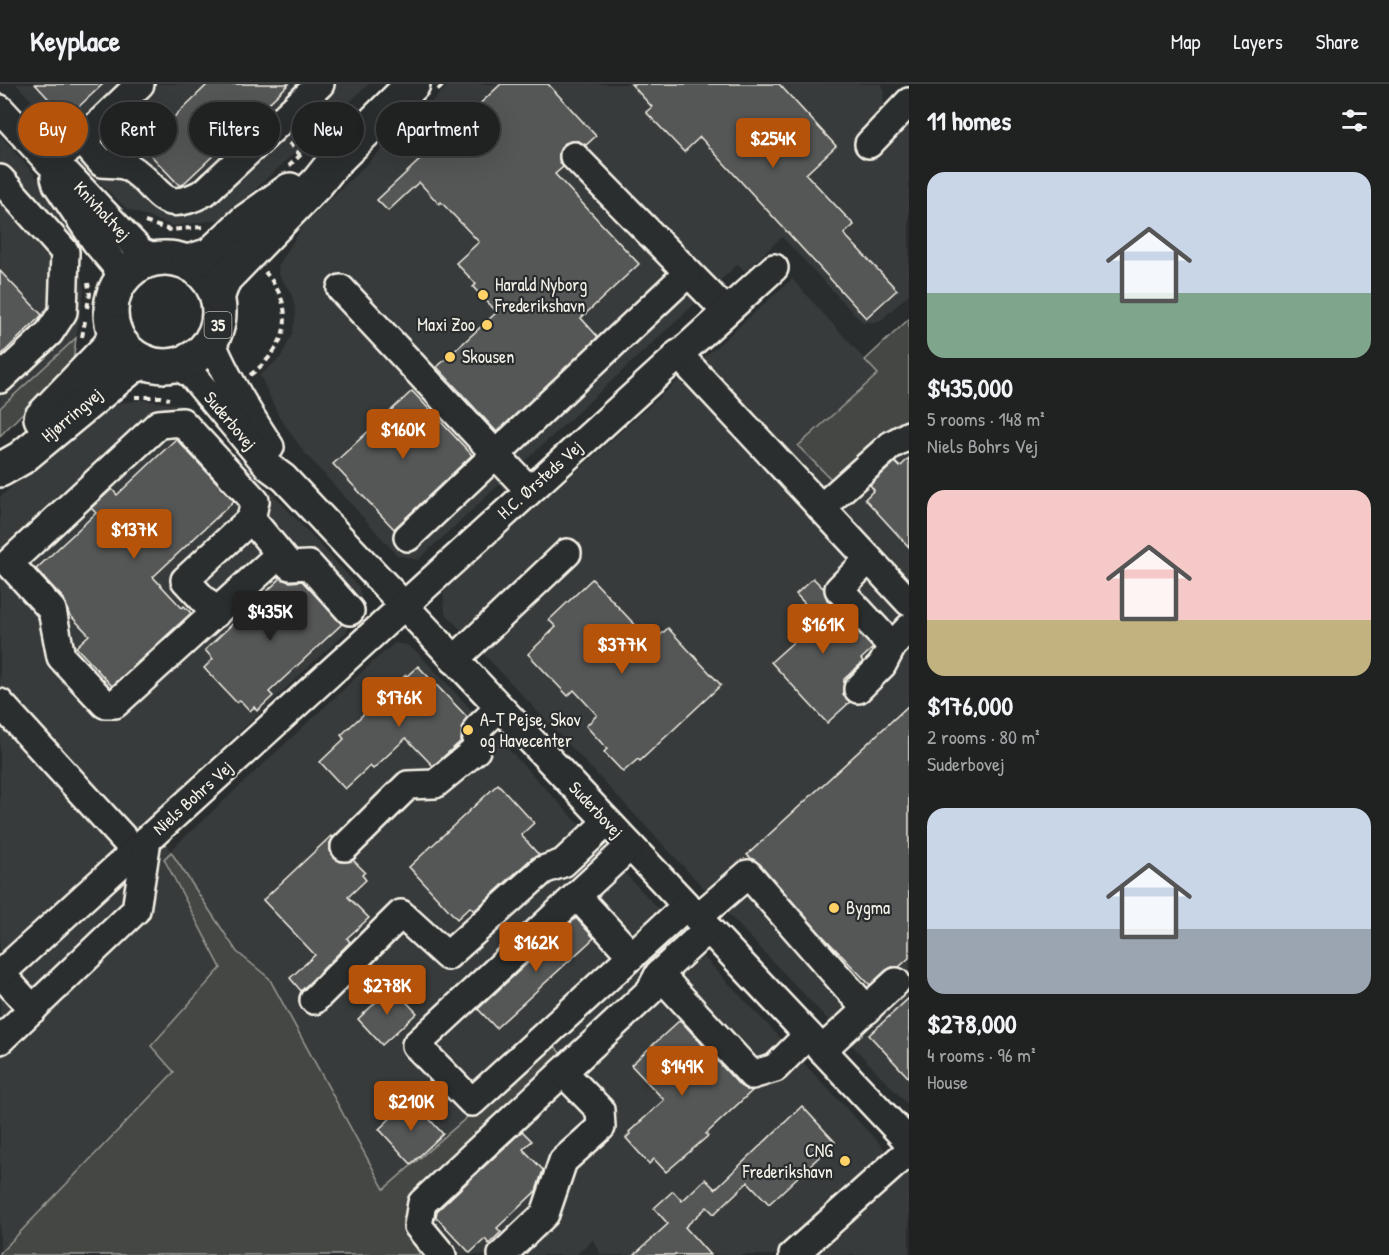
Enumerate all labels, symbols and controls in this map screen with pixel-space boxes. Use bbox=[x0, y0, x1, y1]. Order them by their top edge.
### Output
text: Keyplace bbox=[30, 22, 120, 60]
text: Map bbox=[1171, 27, 1200, 56]
text: Layers bbox=[1233, 27, 1283, 56]
text: Share bbox=[1316, 27, 1359, 56]
chip: Buy bbox=[18, 102, 88, 156]
chip: Rent bbox=[100, 102, 177, 156]
chip: Filters bbox=[189, 102, 280, 156]
chip: New bbox=[292, 102, 364, 156]
chip: Apartment bbox=[376, 102, 500, 156]
text: 11 homes bbox=[927, 103, 1011, 138]
icon: filters bbox=[1338, 104, 1371, 137]
pin: $254K bbox=[731, 118, 815, 169]
text: $254K bbox=[750, 124, 796, 151]
street label: Knivholtvej bbox=[68, 175, 136, 246]
icon: home bbox=[1095, 211, 1203, 319]
place label: Harald Nyborg Frederikshavn bbox=[494, 272, 587, 318]
marker: Harald Nyborg Frederikshavn bbox=[476, 288, 490, 302]
road number: 35 bbox=[204, 312, 232, 338]
place label: Maxi Zoo bbox=[417, 312, 475, 337]
marker: Maxi Zoo bbox=[480, 318, 494, 332]
place label: Skousen bbox=[462, 344, 514, 369]
marker: Skousen bbox=[443, 350, 457, 364]
text: $435,000 bbox=[927, 370, 1013, 405]
street label: Hjørringvej bbox=[36, 382, 108, 448]
street label: Suderbovej bbox=[198, 386, 262, 455]
text: 5 rooms · 148 m² bbox=[927, 405, 1045, 432]
pin: $160K bbox=[361, 409, 445, 460]
text: $160K bbox=[381, 415, 425, 442]
text: Niels Bohrs Vej bbox=[927, 432, 1038, 459]
street label: H.C. Ørsteds Vej bbox=[491, 434, 588, 525]
pin: $137K bbox=[92, 509, 176, 560]
text: $137K bbox=[111, 515, 157, 542]
icon: home bbox=[1095, 529, 1203, 637]
pin: $435K bbox=[228, 591, 312, 642]
text: $435K bbox=[247, 597, 293, 624]
pin: $161K bbox=[781, 604, 865, 655]
text: $161K bbox=[801, 610, 845, 637]
pin: $377K bbox=[580, 624, 664, 675]
text: $377K bbox=[597, 630, 647, 657]
pin: $176K bbox=[357, 677, 441, 728]
text: $176K bbox=[376, 683, 422, 710]
text: $176,000 bbox=[927, 688, 1013, 723]
place label: A-T Pejse, Skov og Havecenter bbox=[480, 707, 581, 753]
marker: A-T Pejse, Skov og Havecenter bbox=[461, 723, 475, 737]
text: 2 rooms · 80 m² bbox=[927, 723, 1040, 750]
text: Suderbovej bbox=[927, 750, 1005, 777]
street label: Niels Bohrs Vej bbox=[147, 755, 238, 840]
street label: Suderbovej bbox=[563, 776, 629, 844]
icon: home bbox=[1095, 847, 1203, 955]
place label: Bygma bbox=[846, 895, 890, 920]
marker: Bygma bbox=[827, 901, 841, 915]
pin: $162K bbox=[494, 922, 578, 973]
text: $162K bbox=[513, 928, 559, 955]
pin: $278K bbox=[345, 965, 429, 1016]
text: $278K bbox=[363, 971, 411, 998]
text: $278,000 bbox=[927, 1006, 1017, 1041]
text: 4 rooms · 96 m² bbox=[927, 1041, 1036, 1068]
pin: $149K bbox=[640, 1046, 724, 1097]
text: $149K bbox=[661, 1052, 703, 1079]
text: House bbox=[927, 1068, 968, 1095]
pin: $210K bbox=[369, 1081, 453, 1132]
text: $210K bbox=[388, 1087, 434, 1114]
place label: CNG Frederikshavn bbox=[742, 1138, 833, 1184]
marker: CNG Frederikshavn bbox=[838, 1154, 852, 1168]

